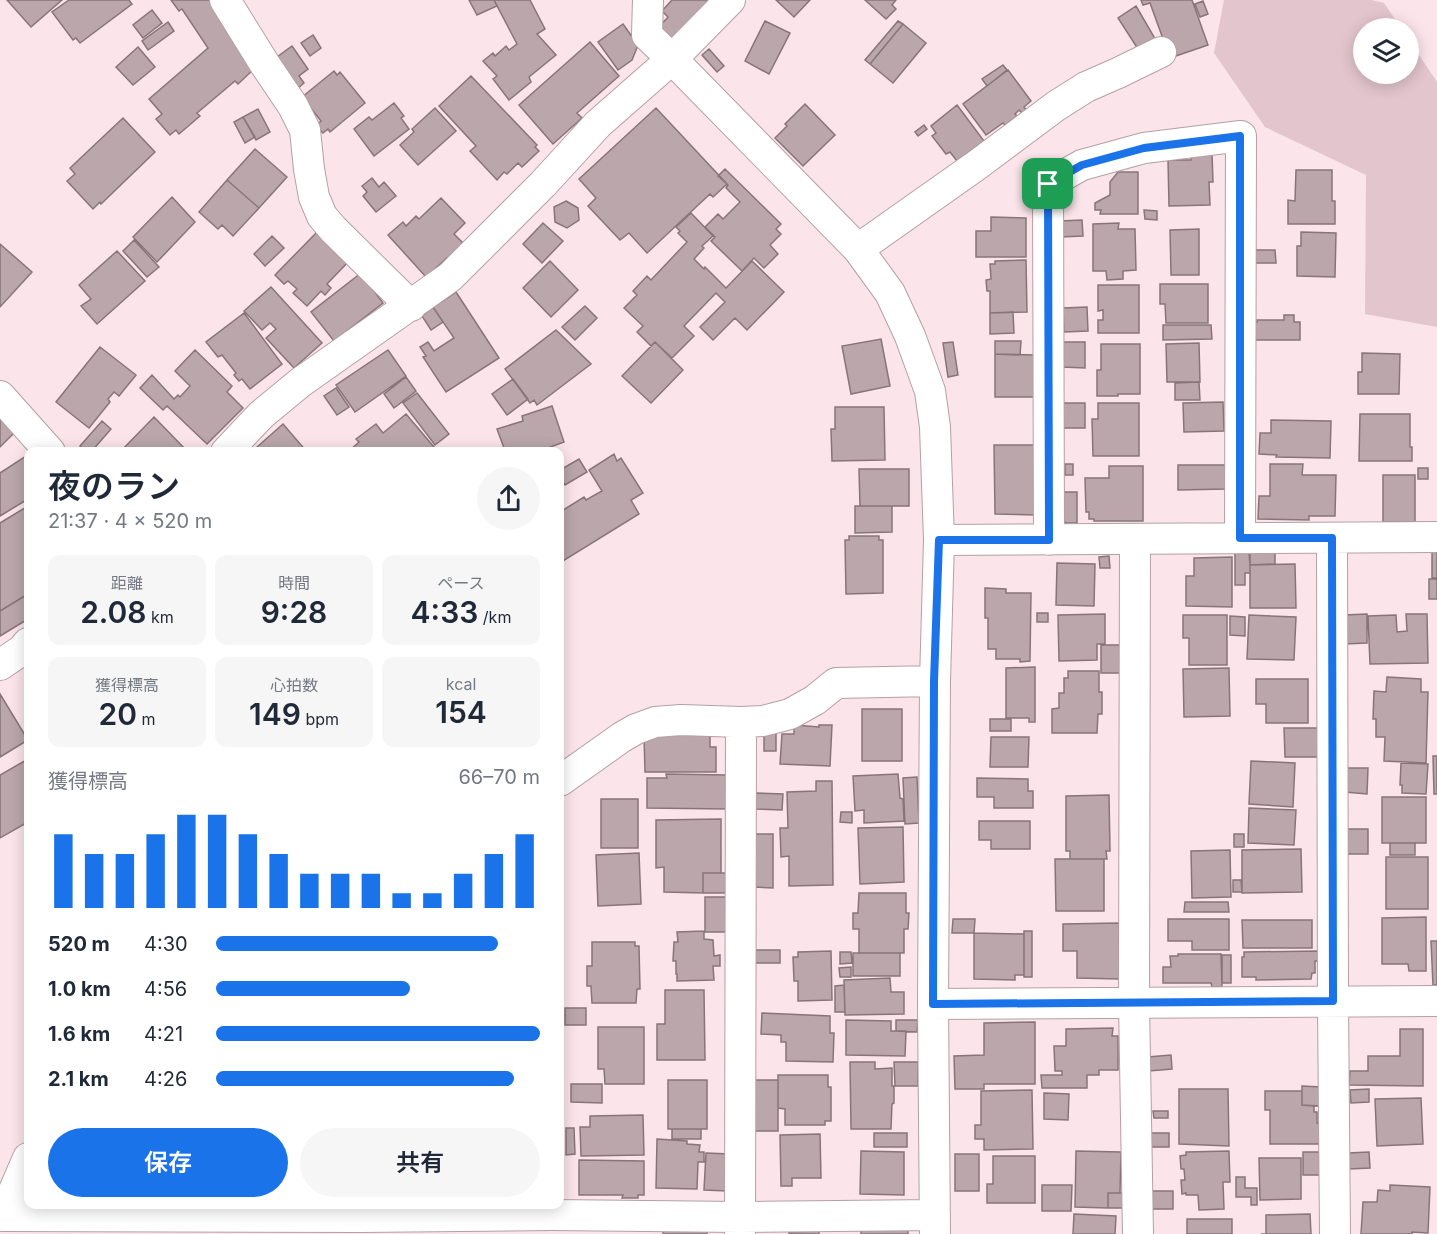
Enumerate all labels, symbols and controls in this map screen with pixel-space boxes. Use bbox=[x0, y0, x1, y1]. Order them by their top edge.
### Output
map controls bbox=[1353, 18, 1419, 84]
button: layers bbox=[1353, 18, 1419, 84]
pin bbox=[1022, 158, 1073, 209]
icon: arrive bbox=[1031, 167, 1064, 200]
text: 夜のラン bbox=[48, 466, 180, 506]
button: share bbox=[477, 467, 540, 530]
text: 21:37 · 4 × 520 m bbox=[48, 509, 212, 533]
text: 距離 bbox=[111, 573, 143, 593]
text: 時間 bbox=[278, 573, 310, 593]
text: ペース bbox=[437, 573, 485, 593]
text: 2.08 bbox=[80, 594, 147, 630]
text: 9:28 bbox=[261, 594, 327, 630]
text: 4:33 bbox=[411, 594, 478, 630]
text: km bbox=[147, 607, 174, 627]
text: /km bbox=[478, 607, 511, 627]
text: kcal bbox=[446, 674, 476, 694]
text: 獲得標高 bbox=[95, 675, 159, 695]
text: 心拍数 bbox=[270, 675, 318, 695]
text: 154 bbox=[435, 694, 487, 730]
text: 20 bbox=[99, 696, 137, 732]
text: 149 bbox=[249, 696, 301, 732]
text: m bbox=[137, 709, 156, 729]
text: bpm bbox=[301, 709, 339, 729]
text: 66–70 m bbox=[458, 765, 540, 789]
text: 獲得標高 bbox=[48, 769, 128, 793]
text: 520 m bbox=[48, 932, 110, 956]
text: 4:30 bbox=[144, 932, 188, 956]
text: 1.0 km bbox=[48, 977, 111, 1001]
text: 4:56 bbox=[144, 977, 187, 1001]
text: 1.6 km bbox=[48, 1022, 110, 1046]
text: 4:21 bbox=[144, 1022, 183, 1046]
text: 2.1 km bbox=[48, 1067, 109, 1091]
text: 4:26 bbox=[144, 1067, 187, 1091]
button: 保存 bbox=[48, 1128, 288, 1197]
button: 共有 bbox=[300, 1128, 540, 1197]

